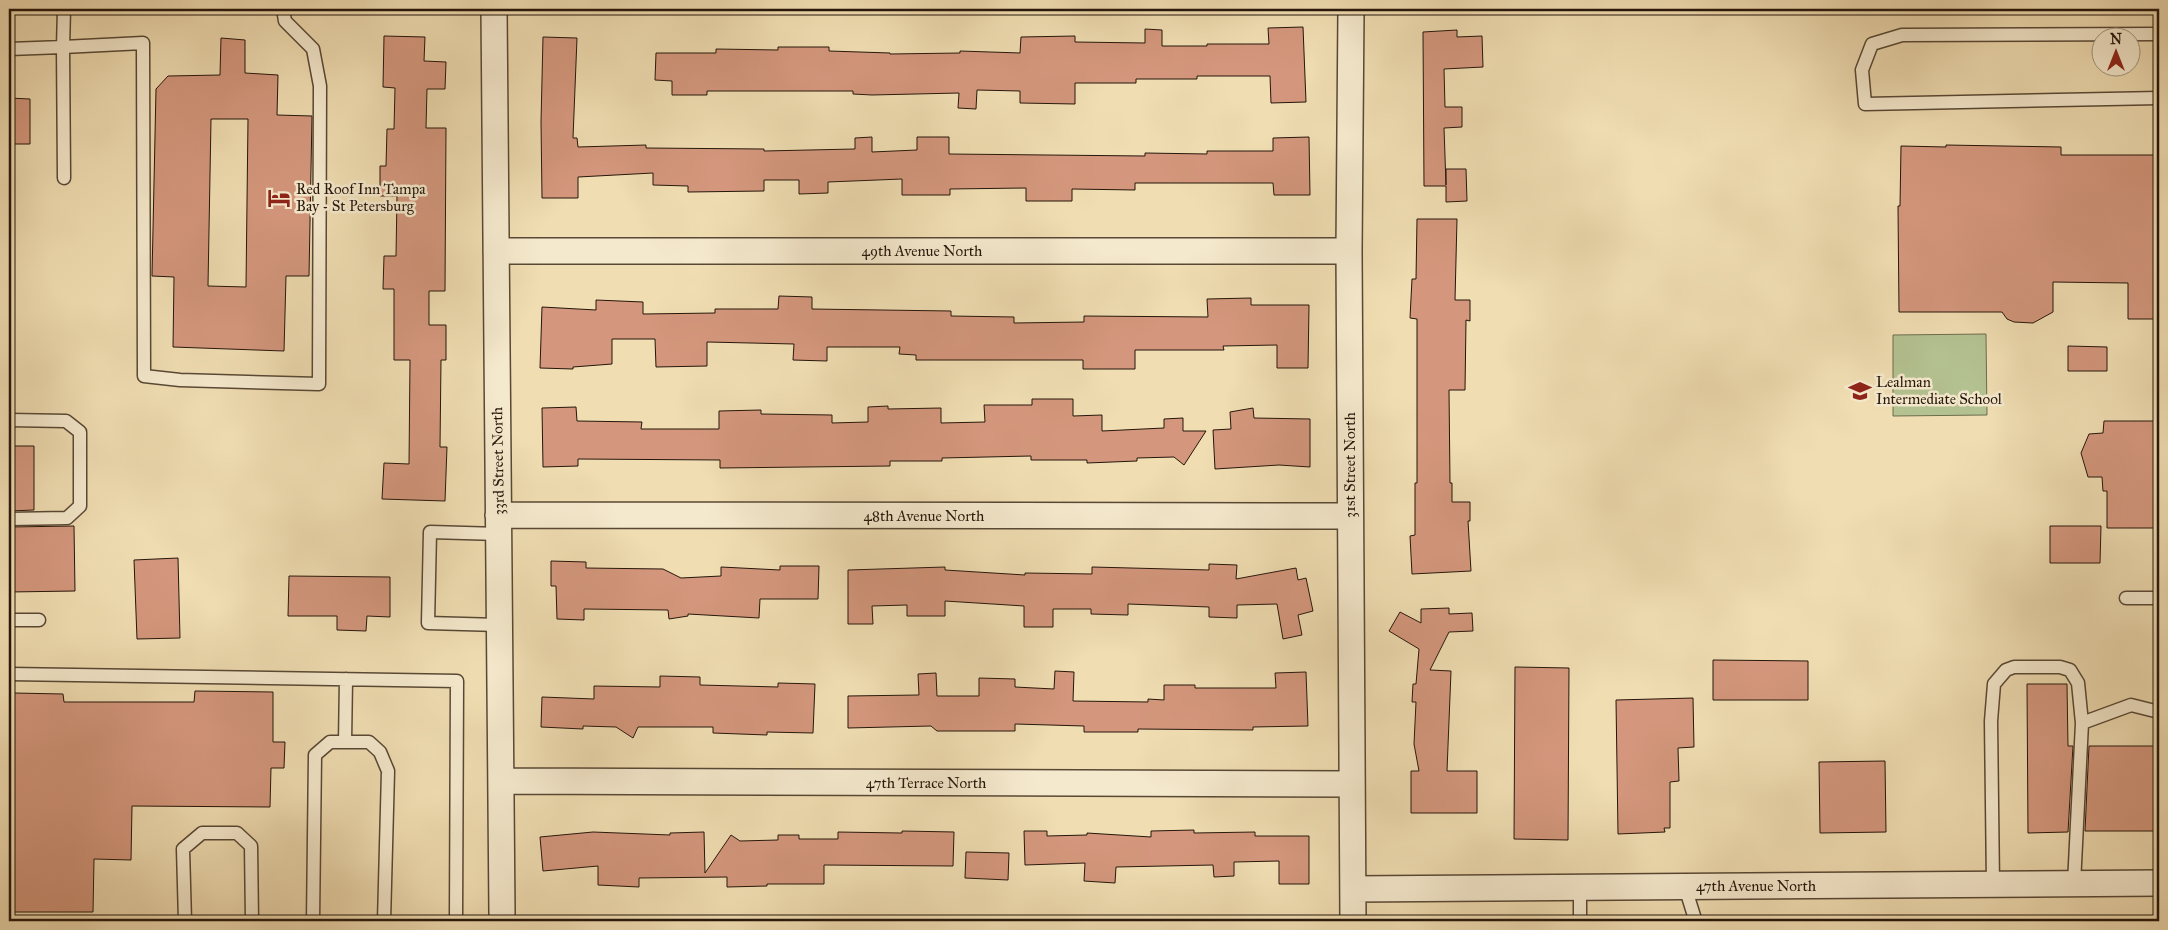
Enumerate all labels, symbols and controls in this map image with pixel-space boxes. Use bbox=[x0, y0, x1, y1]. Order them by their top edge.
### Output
north arrow bbox=[2090, 28, 2140, 78]
text: N bbox=[2110, 31, 2122, 48]
place label: Red Roof Inn Tampa Bay - St Petersburg bbox=[296, 180, 426, 215]
hotel icon: Red Roof Inn Tampa Bay - St Petersburg bbox=[266, 185, 292, 211]
street label: 49th Avenue North bbox=[862, 242, 983, 260]
place label: Lealman Intermediate School bbox=[1876, 373, 2003, 408]
school or university icon: Lealman Intermediate School bbox=[1847, 378, 1873, 404]
street label: 33rd Street North bbox=[488, 406, 508, 515]
street label: 31st Street North bbox=[1341, 411, 1359, 518]
street label: 48th Avenue North bbox=[864, 507, 985, 525]
street label: 47th Terrace North bbox=[866, 774, 987, 792]
street label: 47th Avenue North bbox=[1696, 877, 1817, 895]

